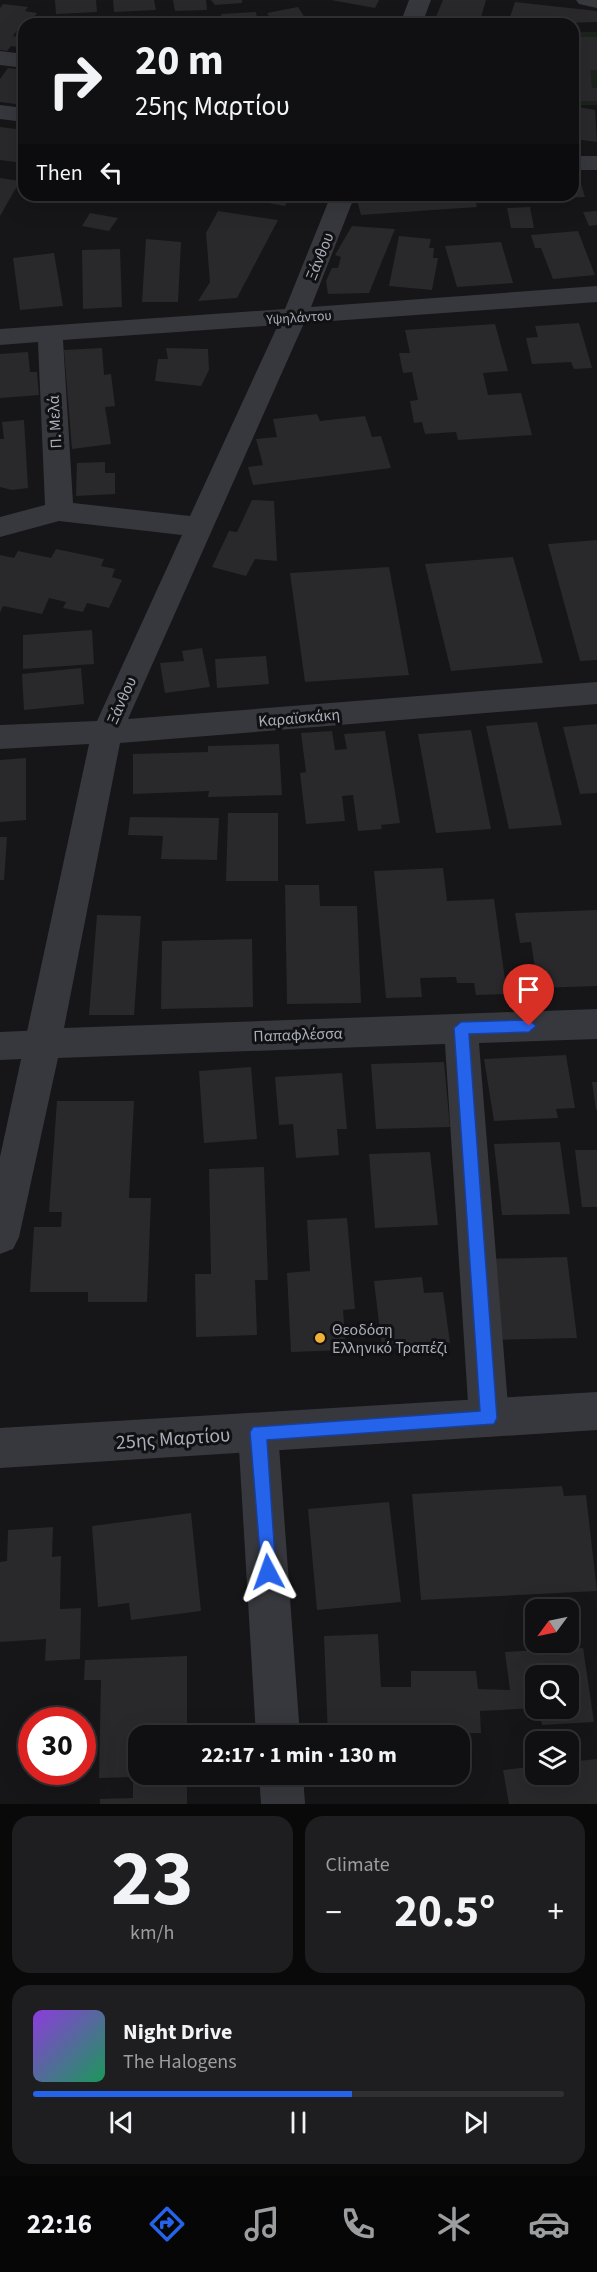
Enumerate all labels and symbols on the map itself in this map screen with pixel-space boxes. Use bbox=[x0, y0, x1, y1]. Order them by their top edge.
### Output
street label: Ξάνθου bbox=[300, 229, 339, 284]
street label: Υψηλάντου bbox=[265, 306, 332, 330]
street label: Π. Μελά bbox=[43, 395, 67, 449]
street label: Ξάνθου bbox=[102, 673, 142, 728]
street label: Καραϊσκάκη bbox=[257, 703, 341, 733]
pin bbox=[503, 964, 554, 1026]
street label: Παπαφλέσσα bbox=[253, 1022, 343, 1048]
place label: Θεοδόση Ελληνικό Τραπέζι bbox=[332, 1319, 448, 1359]
marker: Θεοδόση Ελληνικό Τραπέζι bbox=[313, 1331, 327, 1345]
street label: 25ης Μαρτίου bbox=[115, 1421, 231, 1457]
position arrow bbox=[236, 1540, 300, 1604]
north arrow bbox=[525, 1599, 579, 1653]
speed limit sign: 30 bbox=[18, 1707, 96, 1785]

